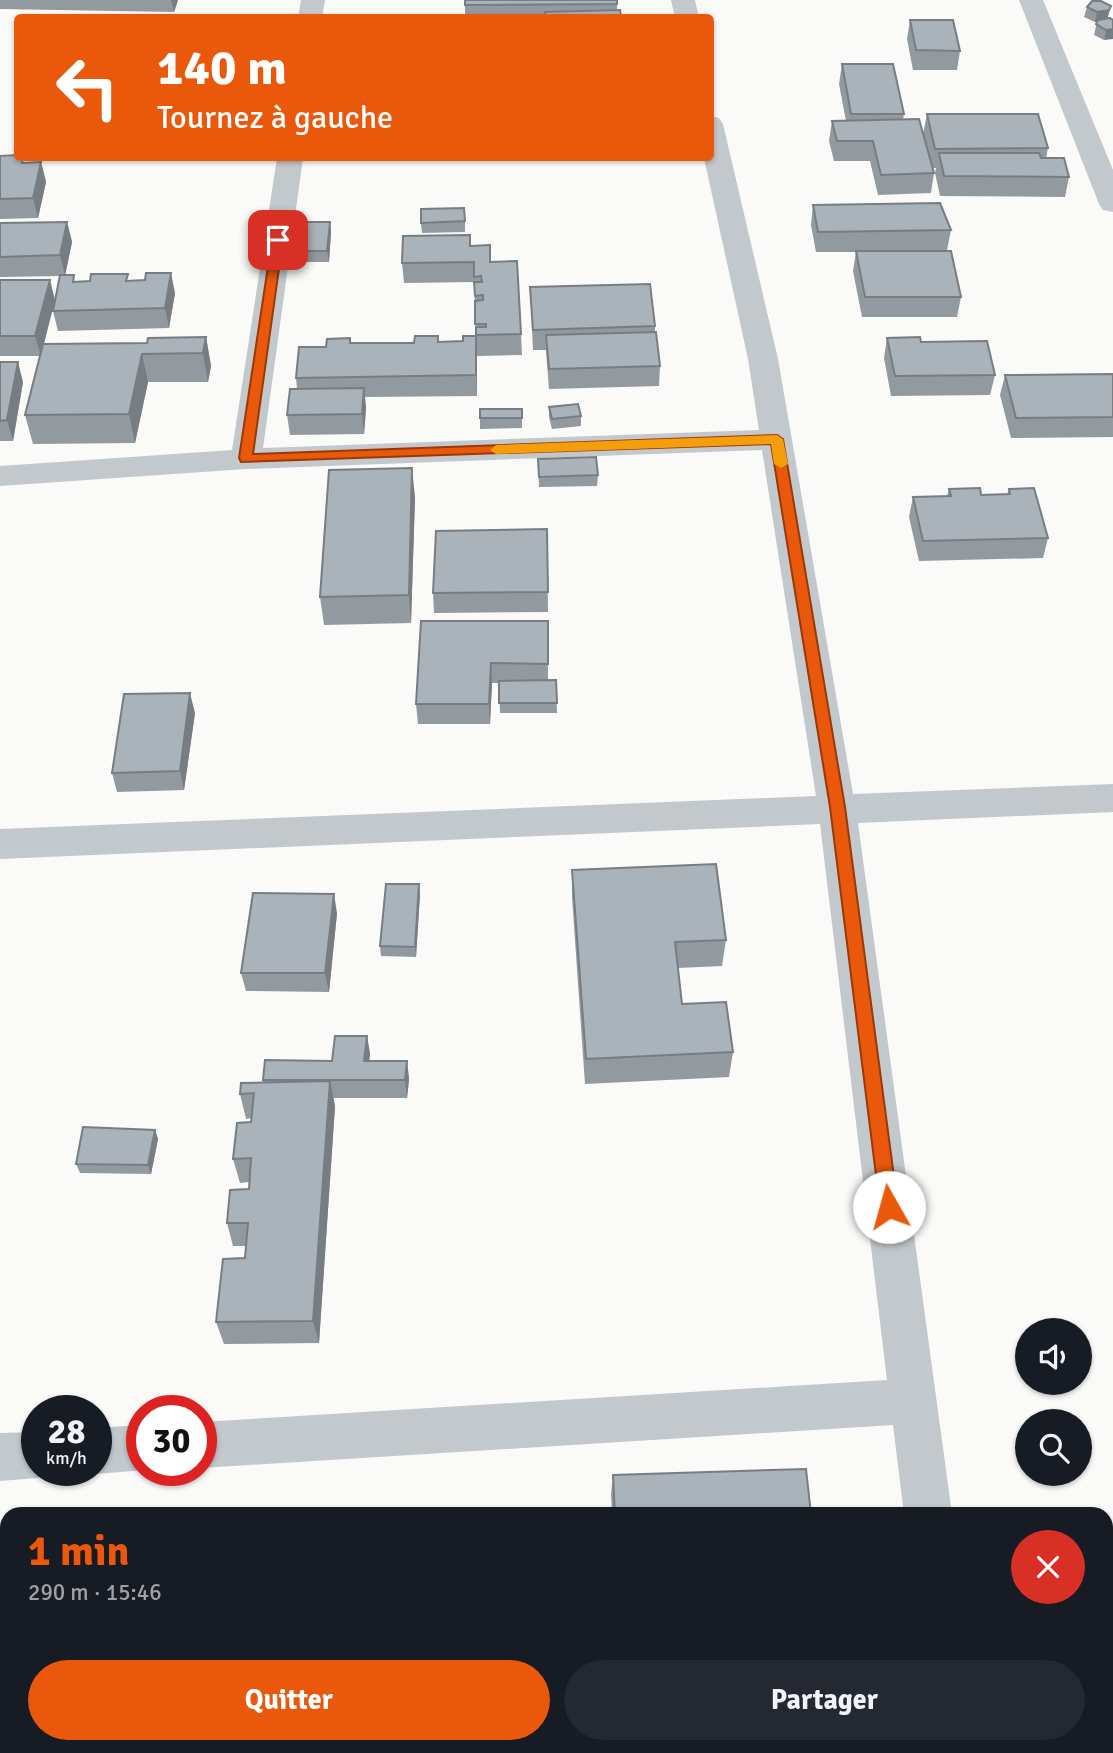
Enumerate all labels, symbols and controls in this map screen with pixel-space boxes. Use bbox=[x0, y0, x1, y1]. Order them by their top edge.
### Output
text: 140 m bbox=[157, 38, 287, 98]
icon: left bbox=[42, 42, 133, 133]
text: Tournez à gauche bbox=[157, 98, 393, 137]
pin bbox=[248, 210, 308, 270]
icon: arrive bbox=[259, 221, 297, 259]
position arrow bbox=[852, 1170, 926, 1244]
map controls bbox=[1015, 1318, 1092, 1486]
button: sound bbox=[1015, 1318, 1092, 1395]
speed limit sign: 30 bbox=[126, 1395, 217, 1486]
button: search bbox=[1015, 1409, 1092, 1486]
text: 28 bbox=[48, 1410, 85, 1453]
text: km/h bbox=[46, 1447, 87, 1469]
text: 1 min bbox=[28, 1526, 129, 1577]
button: close bbox=[1011, 1530, 1085, 1604]
text: 290 m · 15:46 bbox=[28, 1578, 162, 1607]
button: Quitter bbox=[28, 1660, 550, 1740]
button: Partager bbox=[564, 1660, 1085, 1740]

